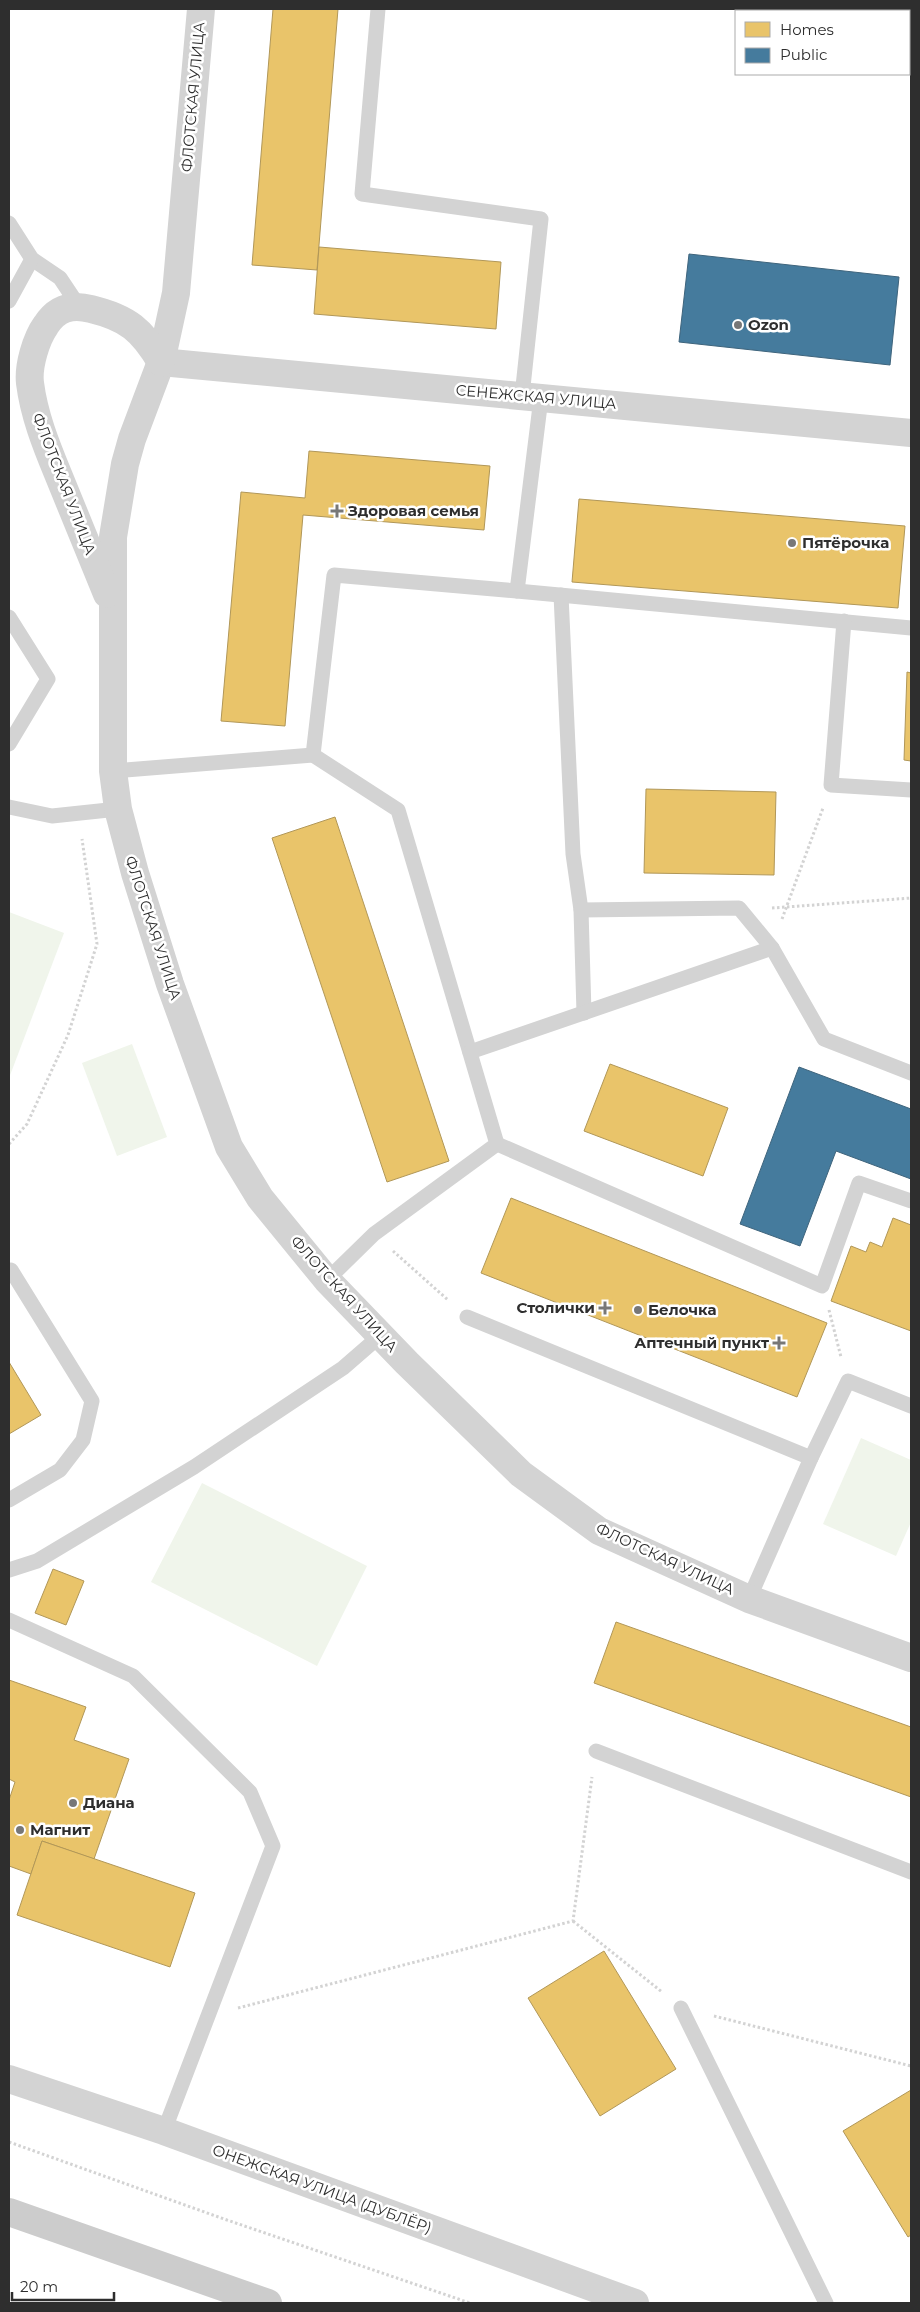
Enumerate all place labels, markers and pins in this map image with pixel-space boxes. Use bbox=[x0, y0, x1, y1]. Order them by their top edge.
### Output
place label: Ozon bbox=[748, 315, 789, 334]
marker: Ozon bbox=[732, 319, 744, 331]
place label: Здоровая семья bbox=[347, 501, 479, 520]
marker: Здоровая семья bbox=[330, 504, 344, 518]
place label: Пятёрочка bbox=[802, 533, 889, 552]
marker: Пятёрочка bbox=[786, 537, 798, 549]
place label: Столички bbox=[517, 1298, 595, 1317]
place label: Белочка bbox=[648, 1300, 717, 1319]
marker: Столички bbox=[599, 1302, 611, 1314]
marker: Белочка bbox=[632, 1304, 644, 1316]
place label: Аптечный пункт bbox=[634, 1333, 769, 1352]
marker: Аптечный пункт bbox=[773, 1337, 785, 1349]
place label: Диана bbox=[83, 1793, 135, 1812]
marker: Диана bbox=[67, 1797, 79, 1809]
place label: Магнит bbox=[30, 1820, 90, 1839]
marker: Магнит bbox=[14, 1824, 26, 1836]

